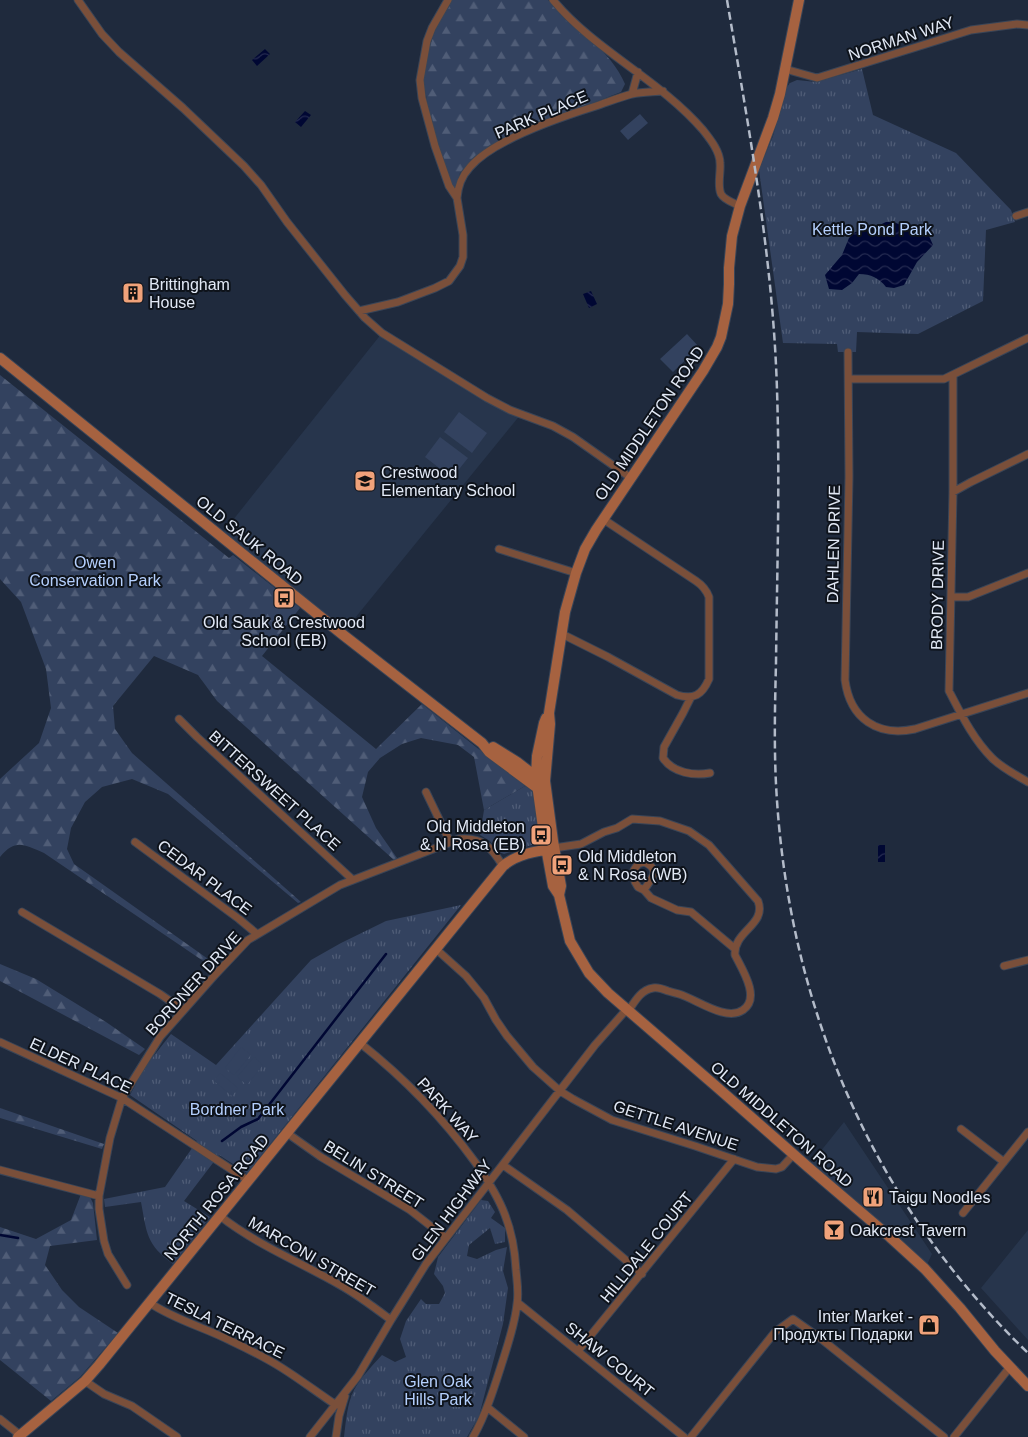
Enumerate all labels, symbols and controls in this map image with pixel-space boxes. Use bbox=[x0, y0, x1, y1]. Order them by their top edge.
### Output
street label: NORMAN WAY bbox=[846, 13, 957, 64]
street label: PARK PLACE bbox=[492, 87, 590, 142]
park label: Kettle Pond Park bbox=[812, 221, 933, 238]
place label: Brittingham House bbox=[149, 276, 230, 311]
building icon: Brittingham House bbox=[121, 281, 145, 305]
street label: OLD MIDDLETON ROAD bbox=[591, 343, 707, 503]
place label: Crestwood Elementary School bbox=[381, 464, 515, 499]
school or university icon: Crestwood Elementary School bbox=[353, 469, 377, 493]
street label: DAHLEN DRIVE bbox=[824, 485, 843, 603]
street label: OLD SAUK ROAD bbox=[193, 492, 306, 588]
street label: BRODY DRIVE bbox=[928, 540, 947, 650]
park label: Owen Conservation Park bbox=[29, 554, 162, 589]
bus stop icon: Old Sauk & Crestwood School (EB) bbox=[272, 586, 296, 610]
place label: Old Sauk & Crestwood School (EB) bbox=[203, 614, 365, 649]
street label: BITTERSWEET PLACE bbox=[206, 727, 344, 854]
place label: Old Middleton & N Rosa (EB) bbox=[420, 818, 525, 853]
bus stop icon: Old Middleton & N Rosa (EB) bbox=[529, 823, 553, 847]
street label: CEDAR PLACE bbox=[154, 837, 255, 918]
place label: Old Middleton & N Rosa (WB) bbox=[578, 848, 687, 883]
bus stop icon: Old Middleton & N Rosa (WB) bbox=[550, 853, 574, 877]
street label: BORDNER DRIVE bbox=[142, 928, 244, 1039]
street label: ELDER PLACE bbox=[27, 1034, 134, 1096]
street label: OLD MIDDLETON ROAD bbox=[707, 1058, 856, 1190]
street label: PARK WAY bbox=[414, 1074, 481, 1147]
street label: GETTLE AVENUE bbox=[611, 1097, 740, 1154]
park label: Bordner Park bbox=[190, 1101, 285, 1118]
street label: NORTH ROSA ROAD bbox=[161, 1131, 272, 1263]
street label: BELIN STREET bbox=[321, 1137, 427, 1212]
street label: GLEN HIGHWAY bbox=[408, 1156, 495, 1264]
restaurant icon: Taigu Noodles bbox=[861, 1185, 885, 1209]
street label: HILLDALE COURT bbox=[597, 1189, 696, 1306]
place label: Taigu Noodles bbox=[889, 1189, 990, 1206]
street label: MARCONI STREET bbox=[246, 1213, 378, 1300]
bar icon: Oakcrest Tavern bbox=[822, 1218, 846, 1242]
place label: Oakcrest Tavern bbox=[850, 1222, 966, 1239]
street label: TESLA TERRACE bbox=[162, 1289, 287, 1362]
place label: Inter Market - Продукты Подарки bbox=[773, 1308, 913, 1343]
shop icon: Inter Market - Продукты Подарки bbox=[917, 1313, 941, 1337]
street label: SHAW COURT bbox=[562, 1319, 657, 1400]
park label: Glen Oak Hills Park bbox=[404, 1373, 473, 1408]

